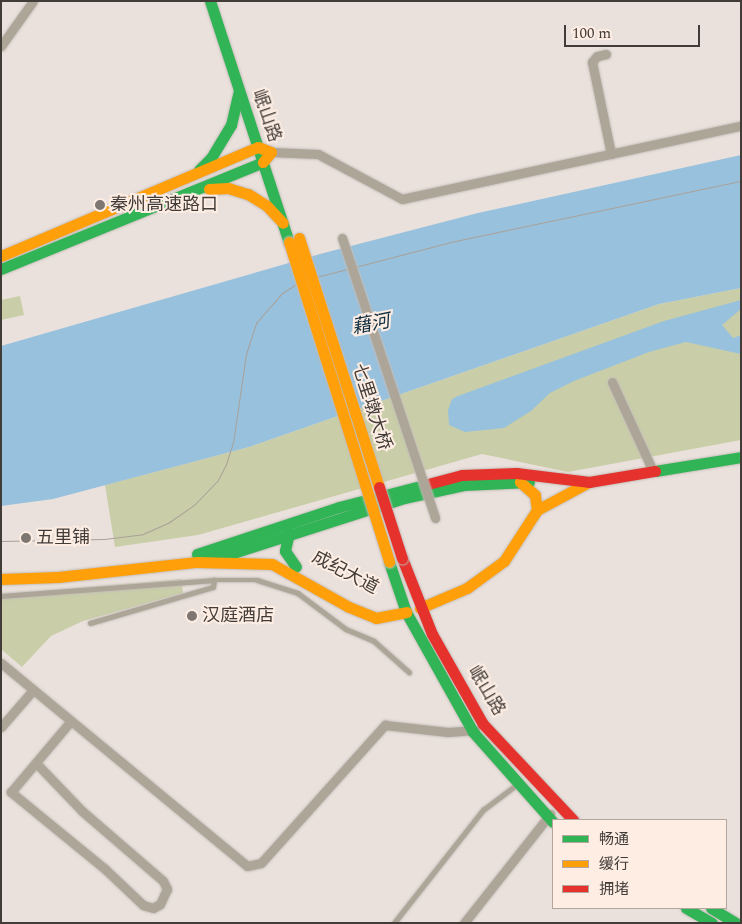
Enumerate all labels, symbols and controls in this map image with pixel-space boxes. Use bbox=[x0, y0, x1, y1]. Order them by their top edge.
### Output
scale bar bbox=[567, 15, 703, 47]
text: 100 m bbox=[572, 22, 611, 45]
street label: 岷山路 bbox=[247, 87, 285, 145]
place label: 秦州高速路口 bbox=[110, 194, 218, 216]
marker: 秦州高速路口 bbox=[94, 199, 106, 211]
water label: 藉河 bbox=[350, 310, 392, 340]
street label: 七里墩大桥 bbox=[347, 361, 395, 453]
place label: 五里铺 bbox=[36, 527, 90, 549]
marker: 五里铺 bbox=[20, 532, 32, 544]
street label: 成纪大道 bbox=[308, 547, 382, 599]
place label: 汉庭酒店 bbox=[202, 605, 274, 627]
marker: 汉庭酒店 bbox=[186, 610, 198, 622]
street label: 岷山路 bbox=[463, 662, 509, 720]
legend bbox=[552, 819, 727, 909]
text: 畅通 bbox=[599, 828, 629, 851]
text: 缓行 bbox=[599, 853, 629, 876]
text: 拥堵 bbox=[599, 878, 629, 901]

